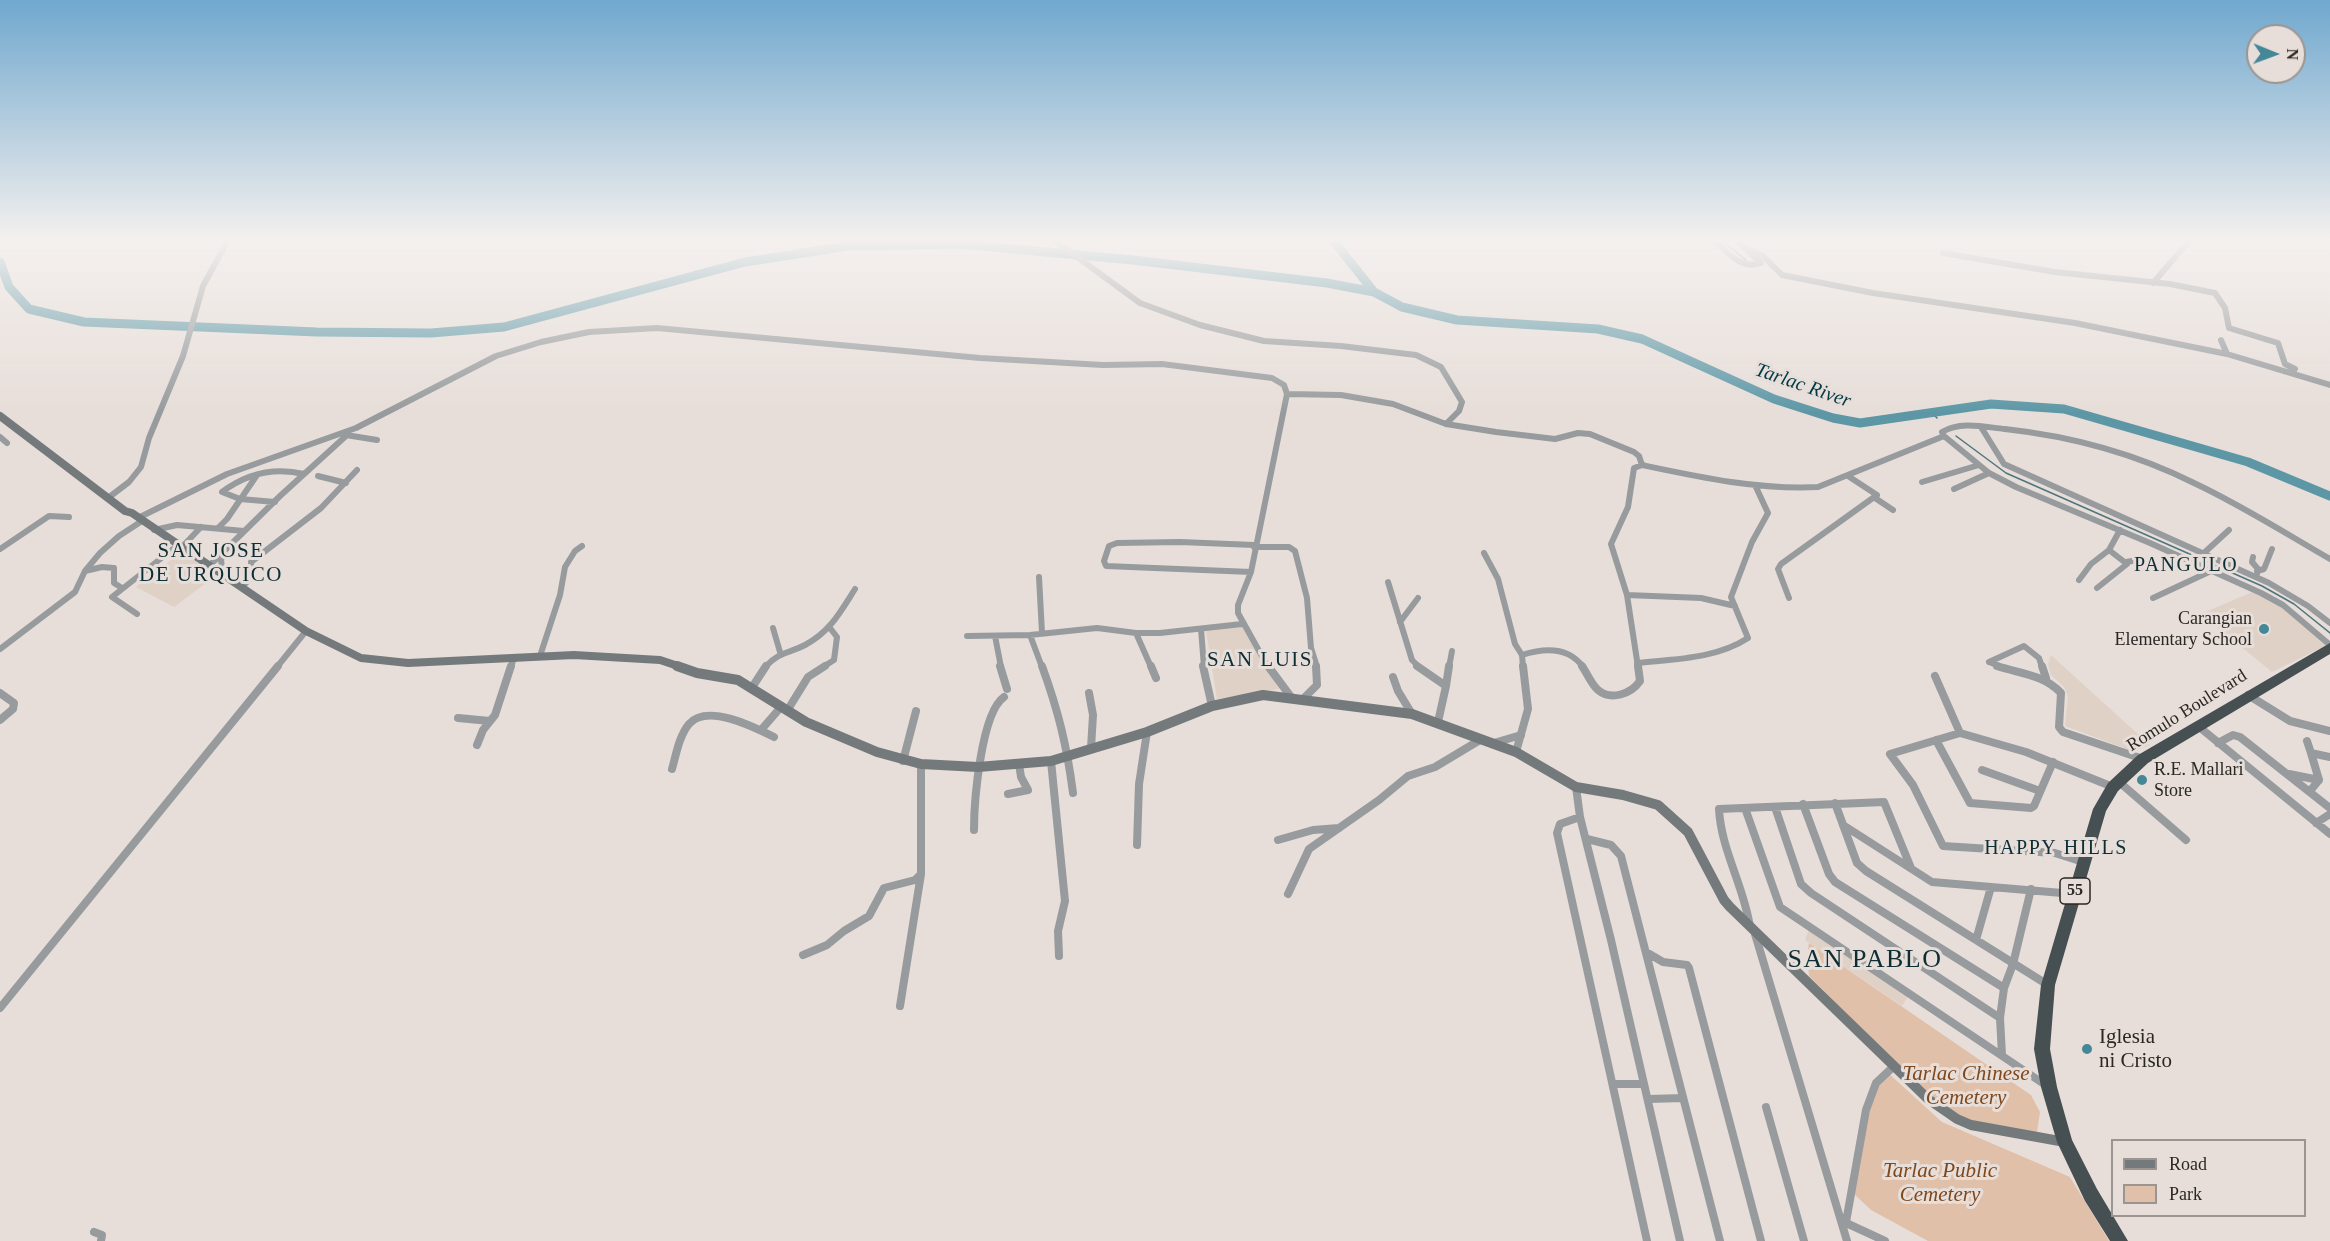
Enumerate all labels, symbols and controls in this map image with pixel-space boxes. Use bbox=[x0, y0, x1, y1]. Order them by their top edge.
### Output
north arrow bbox=[2246, 24, 2306, 84]
text: N bbox=[2284, 48, 2301, 60]
water label: Tarlac River bbox=[1752, 358, 1854, 414]
district label: SAN JOSE DE URQUICO bbox=[139, 538, 283, 588]
district label: PANGULO bbox=[2134, 554, 2238, 578]
place label: Carangian Elementary School bbox=[2115, 608, 2252, 650]
marker: Carangian Elementary School bbox=[2257, 622, 2271, 636]
district label: SAN LUIS bbox=[1207, 647, 1313, 673]
street label: Romulo Boulevard bbox=[2123, 665, 2251, 757]
place label: R.E. Mallari Store bbox=[2154, 759, 2243, 802]
marker: R.E. Mallari Store bbox=[2135, 773, 2149, 787]
district label: HAPPY HILLS bbox=[1984, 837, 2128, 861]
road number: 55 bbox=[2060, 878, 2090, 904]
district label: SAN PABLO bbox=[1788, 944, 1942, 976]
place label: Iglesia ni Cristo bbox=[2099, 1024, 2172, 1074]
marker: Iglesia ni Cristo bbox=[2080, 1042, 2094, 1056]
park label: Tarlac Chinese Cemetery bbox=[1903, 1061, 2029, 1111]
legend bbox=[2111, 1139, 2306, 1217]
text: Road bbox=[2169, 1154, 2207, 1174]
park label: Tarlac Public Cemetery bbox=[1883, 1158, 1997, 1208]
text: Park bbox=[2169, 1184, 2202, 1204]

